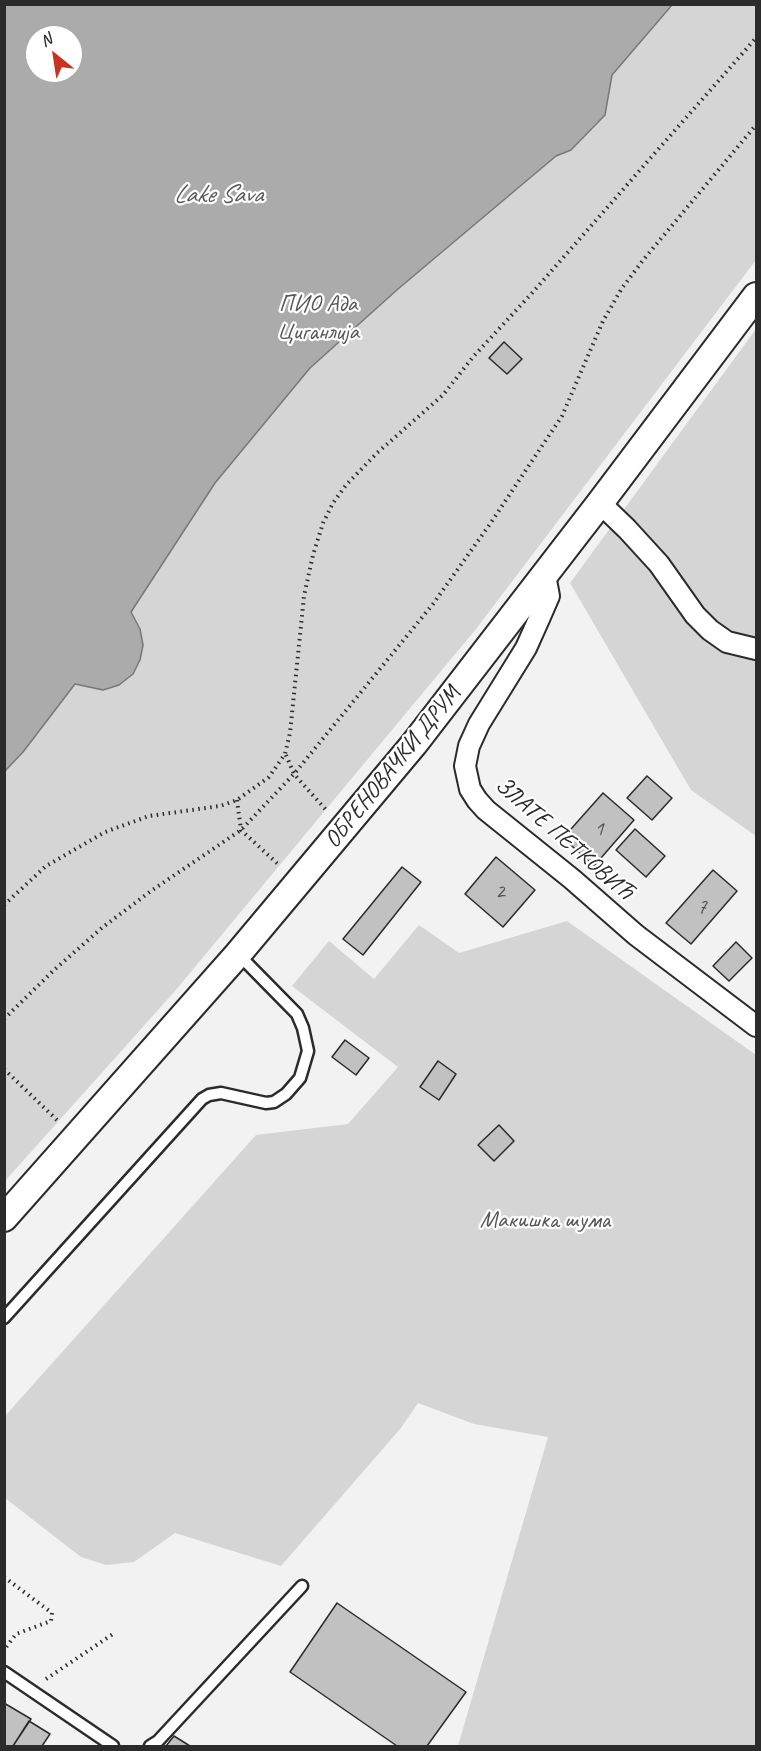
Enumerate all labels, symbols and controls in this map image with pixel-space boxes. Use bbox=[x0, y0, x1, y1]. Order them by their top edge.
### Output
north arrow bbox=[24, 24, 84, 84]
text: N bbox=[37, 29, 55, 51]
water label: Lake Sava bbox=[174, 179, 262, 211]
park label: ПИО Ада Циганлија bbox=[277, 291, 359, 347]
street label: ОБРЕНОВАЧКИ ДРУМ bbox=[319, 680, 467, 854]
street label: ЗЛАТЕ ПЕТКОВИЋ bbox=[489, 771, 639, 907]
house number: 1 bbox=[594, 816, 604, 842]
house number: 2 bbox=[495, 879, 505, 905]
house number: 7 bbox=[697, 894, 707, 920]
park label: Макишка шума bbox=[480, 1207, 610, 1235]

